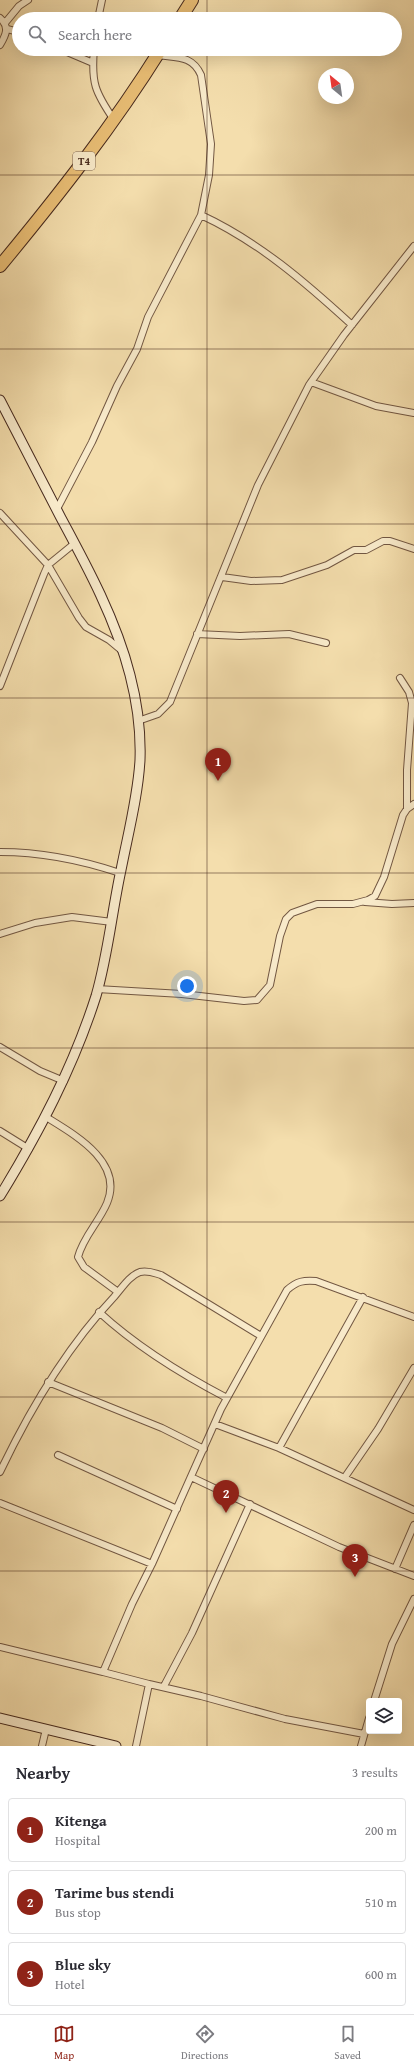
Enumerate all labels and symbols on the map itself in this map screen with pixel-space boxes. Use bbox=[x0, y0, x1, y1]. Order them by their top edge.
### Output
north arrow bbox=[318, 68, 354, 104]
road number: T4 bbox=[73, 152, 95, 170]
pin: 1 bbox=[205, 748, 231, 781]
your location bbox=[177, 976, 197, 996]
pin: 2 bbox=[213, 1480, 239, 1513]
pin: 3 bbox=[342, 1544, 368, 1577]

